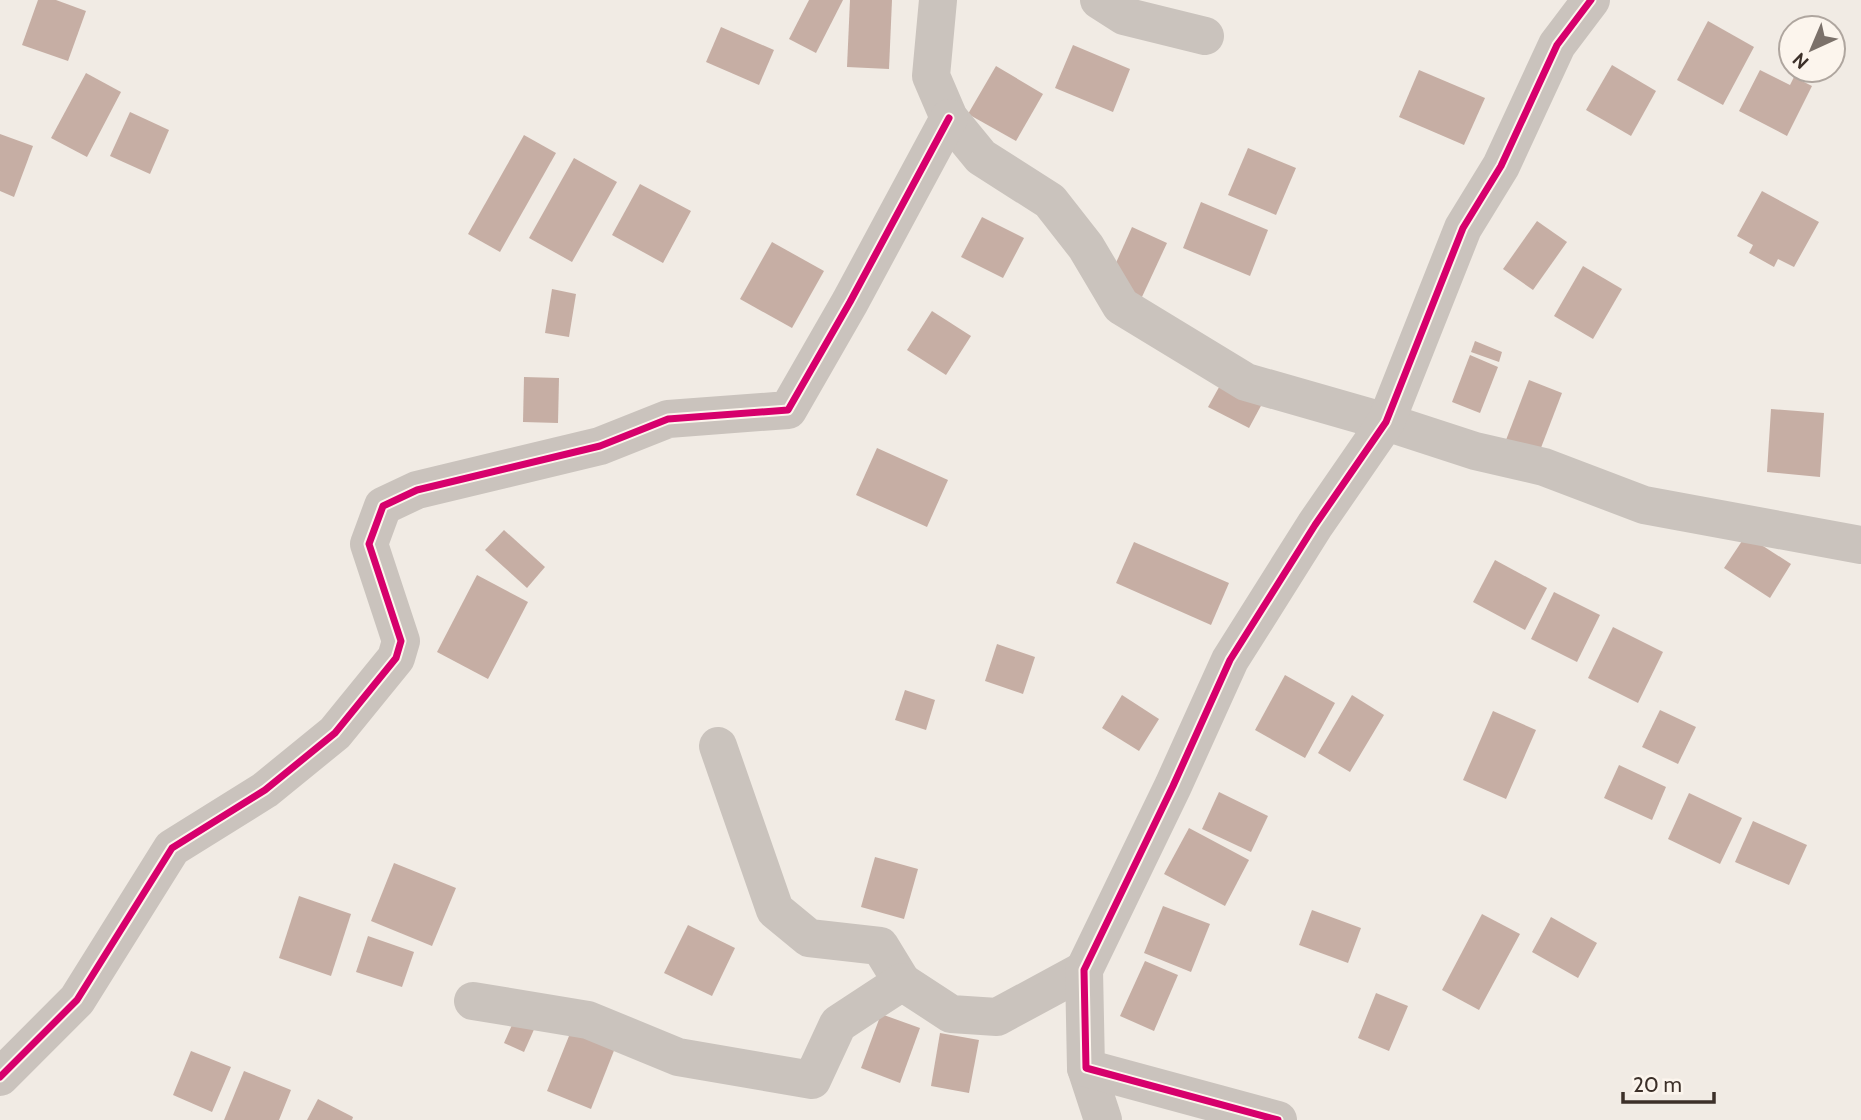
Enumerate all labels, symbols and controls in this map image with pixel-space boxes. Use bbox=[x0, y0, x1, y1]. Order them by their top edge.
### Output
north arrow bbox=[1777, 14, 1847, 84]
text: N bbox=[1788, 48, 1813, 74]
scale bar bbox=[1623, 1060, 1714, 1104]
text: 20 m bbox=[1633, 1072, 1682, 1097]

